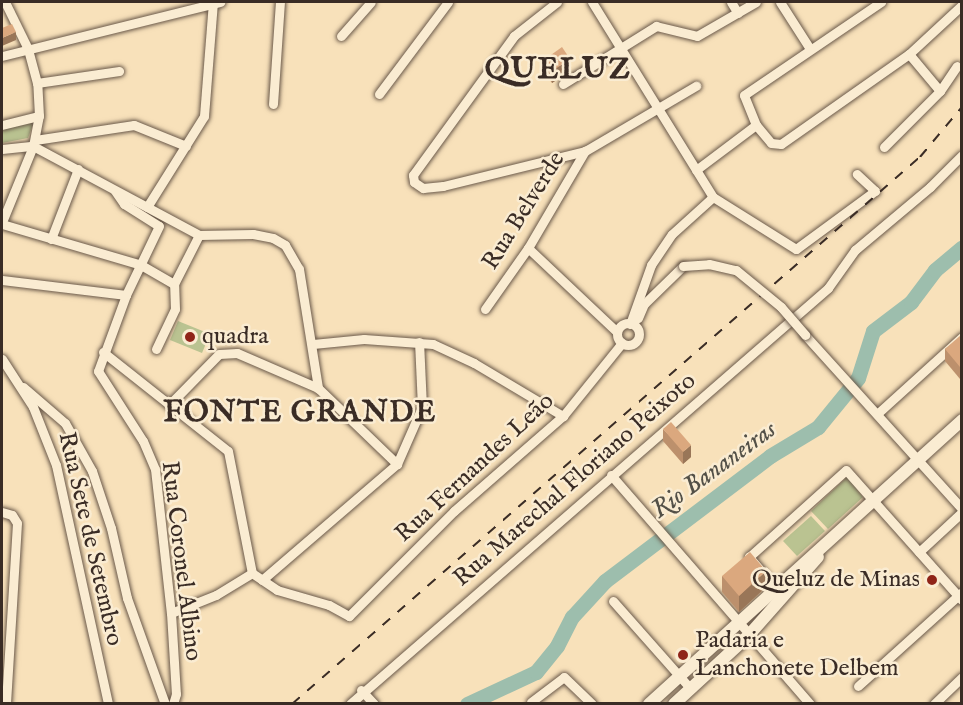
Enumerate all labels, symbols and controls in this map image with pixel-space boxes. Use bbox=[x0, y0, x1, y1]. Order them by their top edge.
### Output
district label: QUELUZ bbox=[485, 52, 631, 88]
street label: Rua Belverde bbox=[476, 147, 572, 275]
place label: quadra bbox=[202, 323, 269, 351]
marker: quadra bbox=[183, 330, 197, 344]
street label: Rua Marechal Floriano Peixoto bbox=[448, 367, 702, 593]
street label: Rua Fernandes Leão bbox=[390, 387, 560, 549]
district label: FONTE GRANDE bbox=[163, 395, 437, 431]
water label: Rio Bananeiras bbox=[645, 414, 783, 526]
street label: Rua Sete de Setembro bbox=[51, 429, 129, 649]
street label: Rua Coronel Albino bbox=[154, 459, 208, 663]
place label: Queluz de Minas bbox=[752, 566, 920, 594]
marker: Queluz de Minas bbox=[925, 573, 939, 587]
place label: Padaria e Lanchonete Delbem bbox=[695, 627, 899, 683]
marker: Padaria e Lanchonete Delbem bbox=[676, 648, 690, 662]

